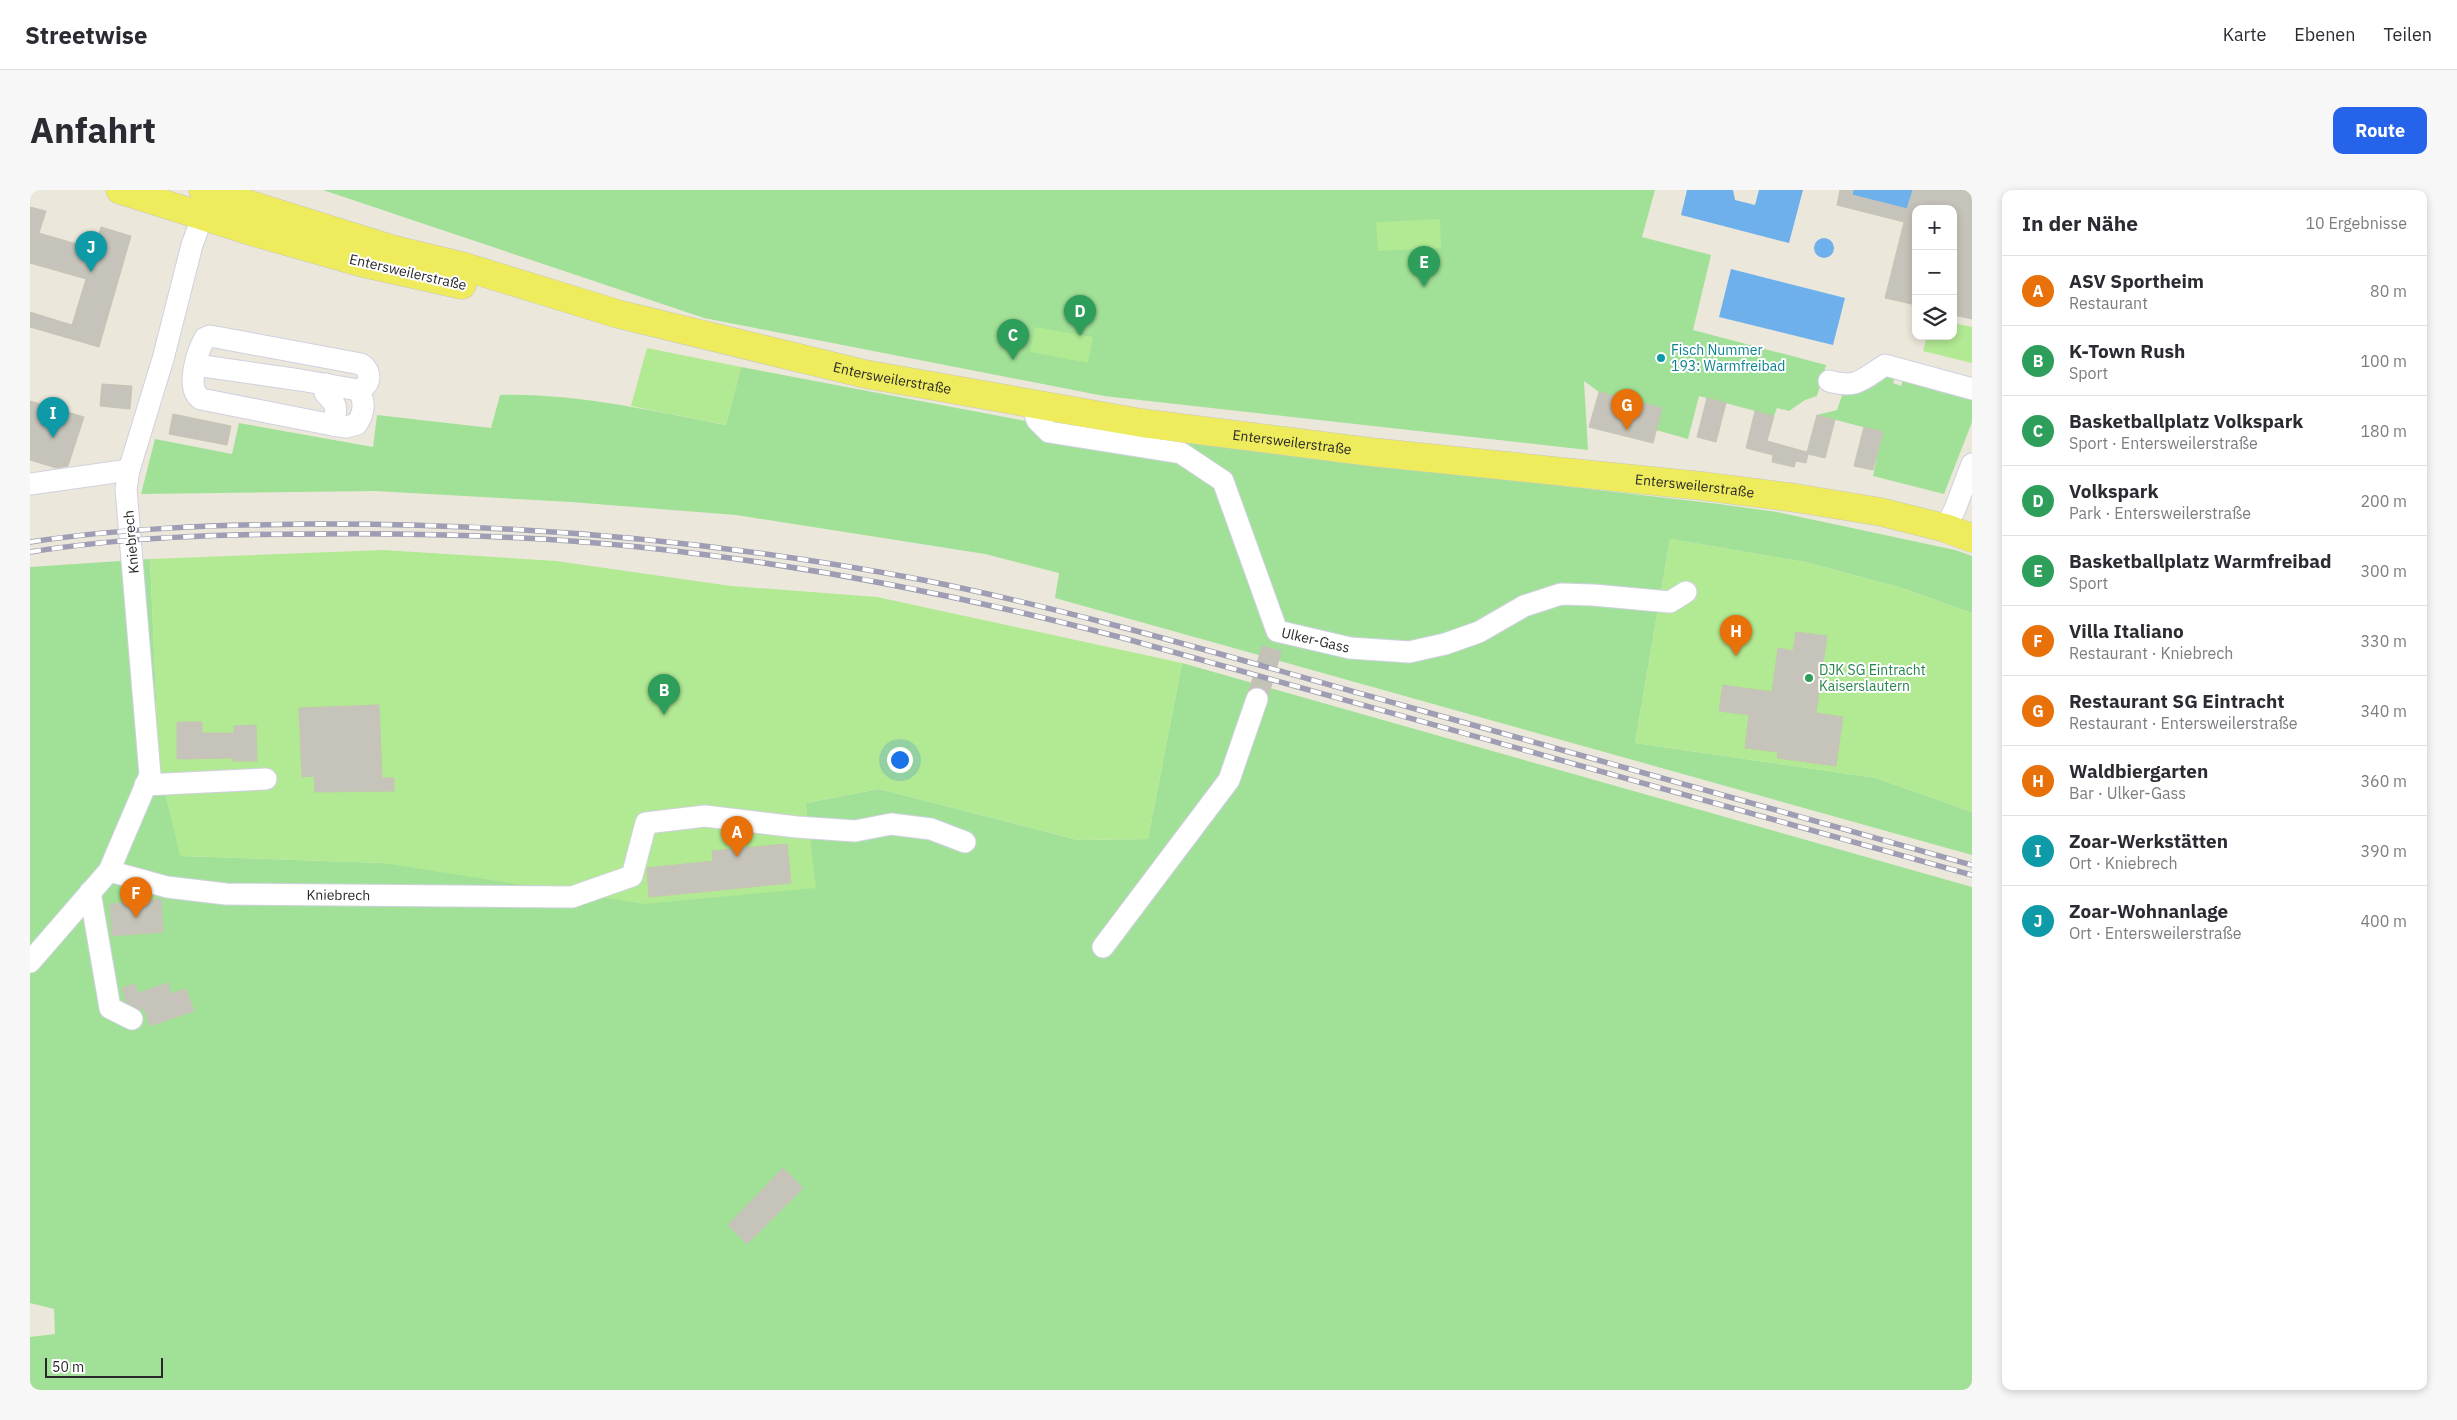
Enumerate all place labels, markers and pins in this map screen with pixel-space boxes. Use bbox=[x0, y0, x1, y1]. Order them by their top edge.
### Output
pin: J bbox=[75, 231, 107, 272]
pin: E bbox=[1408, 246, 1440, 287]
pin: D bbox=[1064, 295, 1096, 336]
pin: C bbox=[997, 319, 1029, 360]
place label: Fisch Nummer 193: Warmfreibad bbox=[1671, 341, 1785, 375]
marker: Fisch Nummer 193: Warmfreibad bbox=[1655, 352, 1667, 364]
pin: G bbox=[1611, 389, 1643, 430]
pin: I bbox=[37, 397, 69, 438]
pin: H bbox=[1720, 615, 1752, 656]
place label: DJK SG Eintracht Kaiserslautern bbox=[1819, 661, 1926, 695]
marker: DJK SG Eintracht Kaiserslautern bbox=[1803, 672, 1815, 684]
pin: B bbox=[648, 674, 680, 715]
pin: A bbox=[721, 816, 753, 857]
pin: F bbox=[120, 877, 152, 918]

